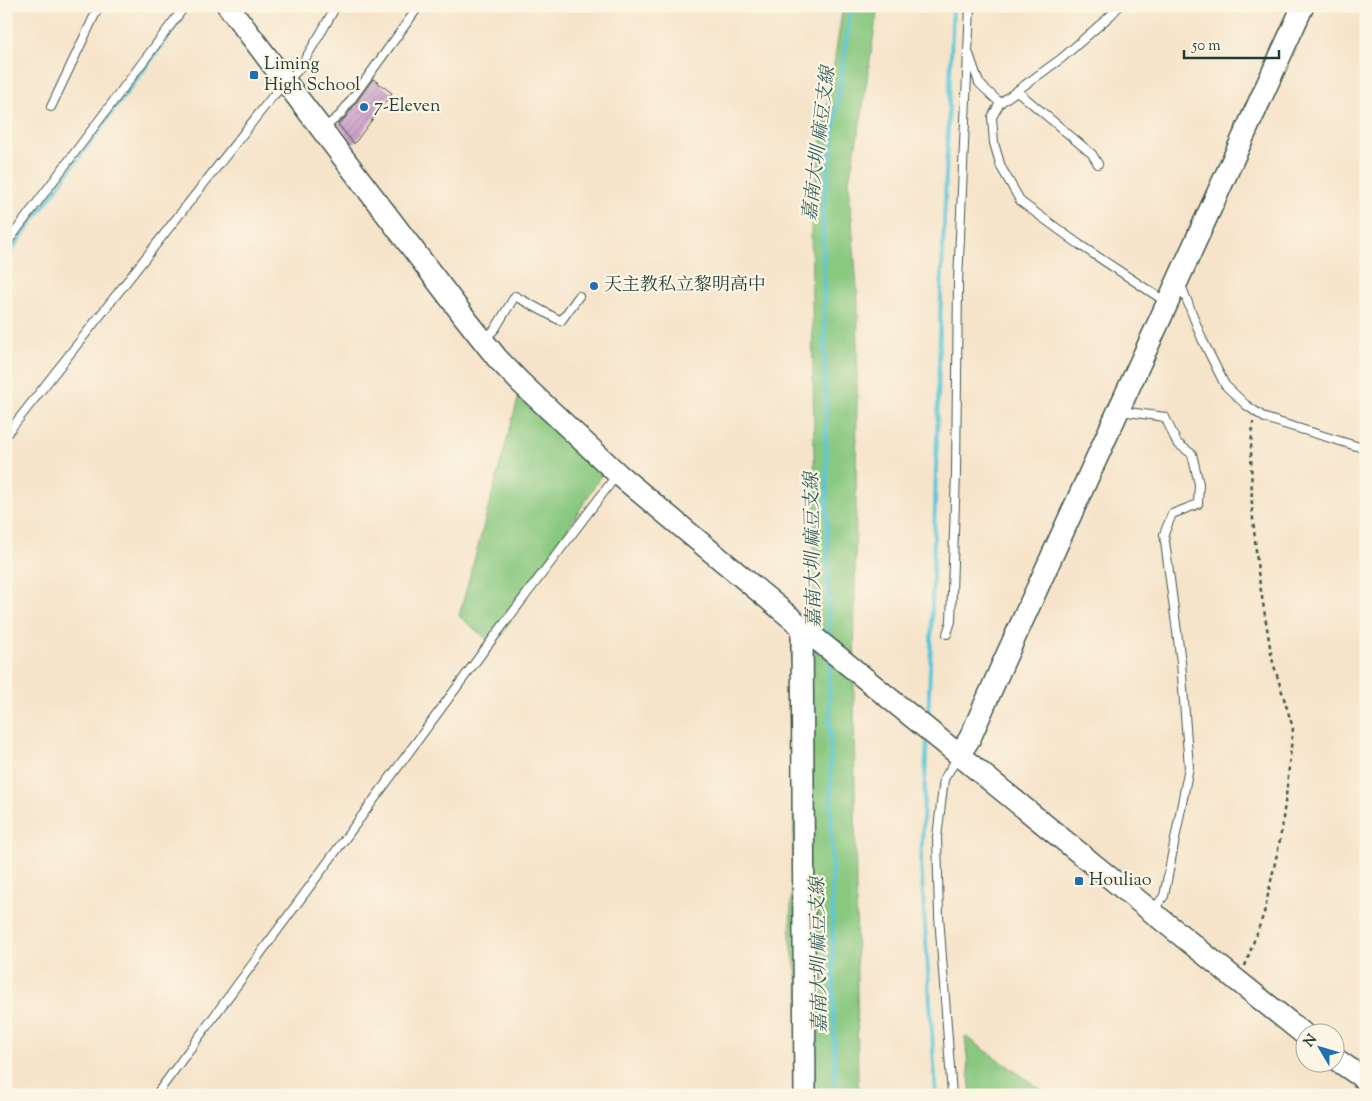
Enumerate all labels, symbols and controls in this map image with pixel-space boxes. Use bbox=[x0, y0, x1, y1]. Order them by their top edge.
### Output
scale bar bbox=[1184, 28, 1280, 60]
text: 50 m bbox=[1191, 36, 1221, 57]
place label: Liming High School bbox=[264, 52, 360, 99]
water label: 嘉南大圳 麻豆支線 bbox=[797, 63, 843, 223]
marker: Liming High School bbox=[248, 69, 260, 81]
place label: 7-Eleven bbox=[374, 94, 441, 120]
marker: 7-Eleven bbox=[358, 101, 370, 113]
place label: 天主教私立黎明高中 bbox=[604, 273, 766, 299]
marker: 天主教私立黎明高中 bbox=[588, 280, 600, 292]
water label: 嘉南大圳 麻豆支線 bbox=[799, 470, 829, 628]
place label: Houliao bbox=[1089, 868, 1152, 894]
water label: 嘉南大圳 麻豆支線 bbox=[805, 875, 835, 1033]
marker: Houliao bbox=[1073, 875, 1085, 887]
north arrow bbox=[1294, 1024, 1344, 1074]
text: N bbox=[1300, 1031, 1323, 1052]

